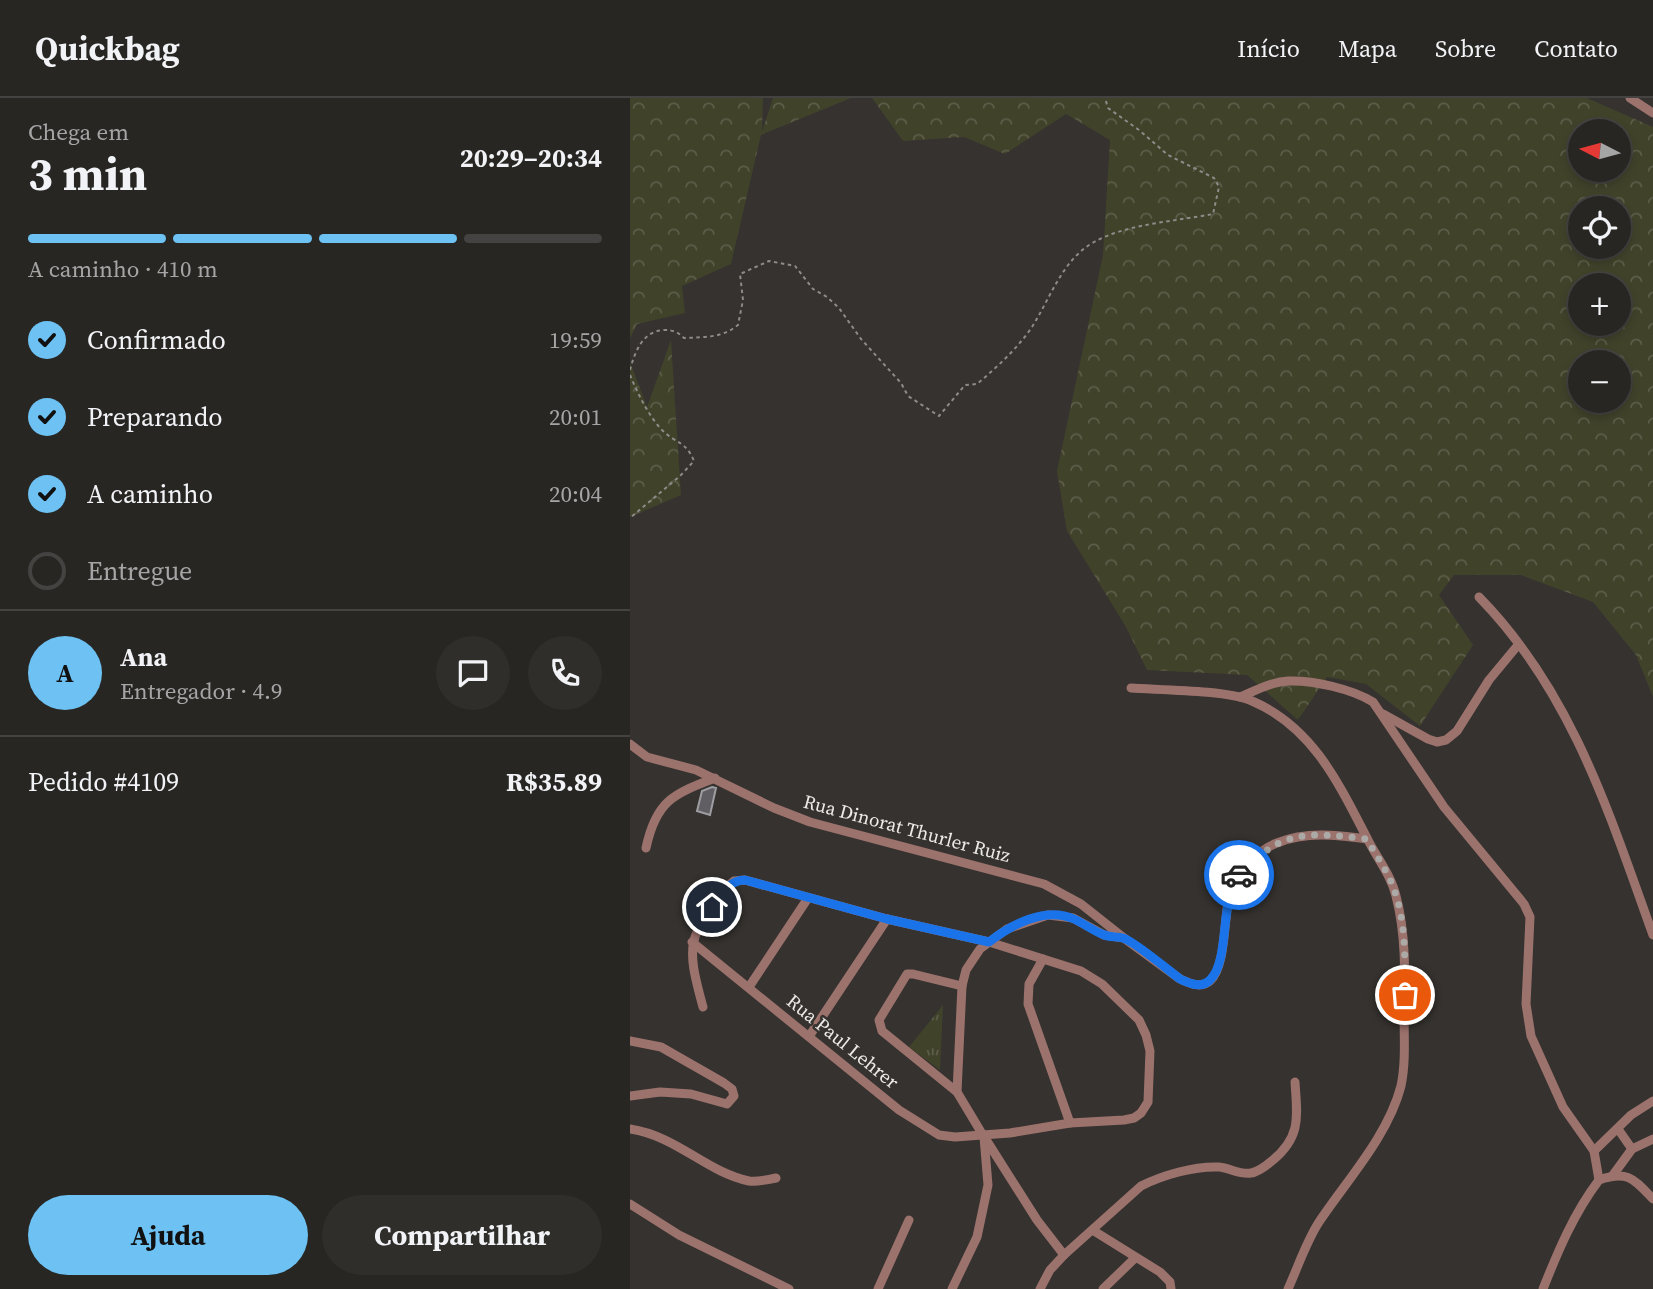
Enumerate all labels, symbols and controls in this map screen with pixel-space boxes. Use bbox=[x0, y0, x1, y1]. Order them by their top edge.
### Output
text: Quickbag bbox=[35, 26, 180, 71]
text: Início bbox=[1237, 32, 1300, 65]
text: Mapa bbox=[1338, 32, 1397, 65]
text: Sobre bbox=[1435, 32, 1496, 65]
text: Contato bbox=[1534, 32, 1618, 65]
text: Chega em bbox=[28, 116, 129, 148]
north arrow bbox=[1568, 119, 1631, 182]
map controls bbox=[1568, 119, 1631, 413]
text: 20:29–20:34 bbox=[460, 140, 602, 176]
text: 3 min bbox=[28, 142, 147, 205]
button: locate bbox=[1568, 196, 1631, 259]
text: A caminho · 410 m bbox=[28, 253, 218, 285]
button: + bbox=[1568, 273, 1631, 336]
icon: check bbox=[28, 321, 66, 359]
text: Confirmado bbox=[87, 322, 226, 358]
text: 19:59 bbox=[549, 324, 602, 356]
button: − bbox=[1568, 350, 1631, 413]
icon: check bbox=[28, 398, 66, 436]
text: Preparando bbox=[87, 399, 223, 435]
text: 20:01 bbox=[549, 401, 602, 433]
icon: check bbox=[28, 475, 66, 513]
text: A caminho bbox=[87, 476, 213, 512]
text: 20:04 bbox=[549, 478, 602, 510]
text: Entregue bbox=[87, 553, 192, 589]
button: chat bbox=[436, 636, 510, 710]
button: phone bbox=[528, 636, 602, 710]
text: Ana bbox=[120, 639, 167, 675]
text: A bbox=[56, 655, 74, 691]
text: Entregador · 4.9 bbox=[120, 675, 282, 707]
text: Pedido #4109 bbox=[28, 764, 179, 800]
text: R$35.89 bbox=[506, 764, 602, 800]
street label: Rua Dinorat Thurler Ruiz bbox=[801, 788, 1014, 868]
courier bbox=[1204, 840, 1274, 910]
icon: car bbox=[1220, 856, 1258, 894]
pin bbox=[682, 877, 742, 937]
icon: home bbox=[693, 888, 731, 926]
pin bbox=[1375, 965, 1435, 1025]
icon: bag bbox=[1386, 976, 1424, 1014]
street label: Rua Paul Lehrer bbox=[782, 988, 904, 1094]
button: Ajuda bbox=[28, 1195, 308, 1275]
button: Compartilhar bbox=[322, 1195, 602, 1275]

